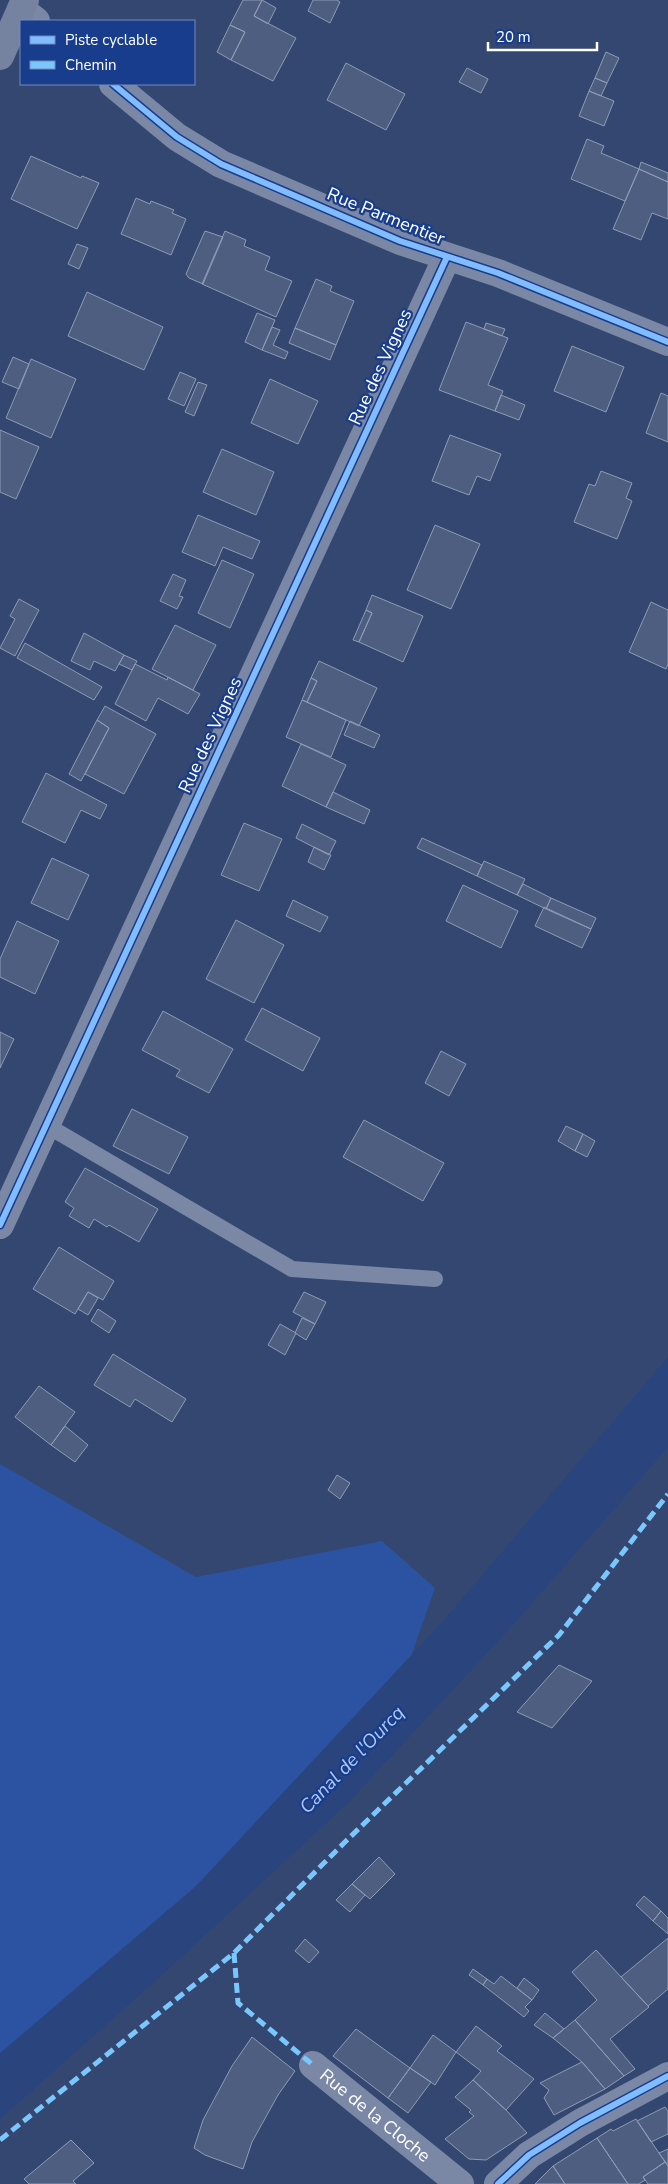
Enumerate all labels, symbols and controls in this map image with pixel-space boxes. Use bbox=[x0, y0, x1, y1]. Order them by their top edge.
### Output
legend bbox=[20, 20, 195, 85]
scale bar bbox=[488, 20, 597, 52]
text: 20 m bbox=[496, 27, 531, 47]
text: Piste cyclable bbox=[65, 30, 157, 50]
text: Chemin bbox=[65, 55, 116, 75]
street label: Rue Parmentier bbox=[324, 181, 449, 251]
street label: Rue des Vignes bbox=[343, 305, 417, 429]
street label: Rue des Vignes bbox=[173, 673, 247, 797]
water label: Canal de l'Ourcq bbox=[294, 1700, 410, 1820]
street label: Rue de la Cloche bbox=[315, 2063, 436, 2167]

